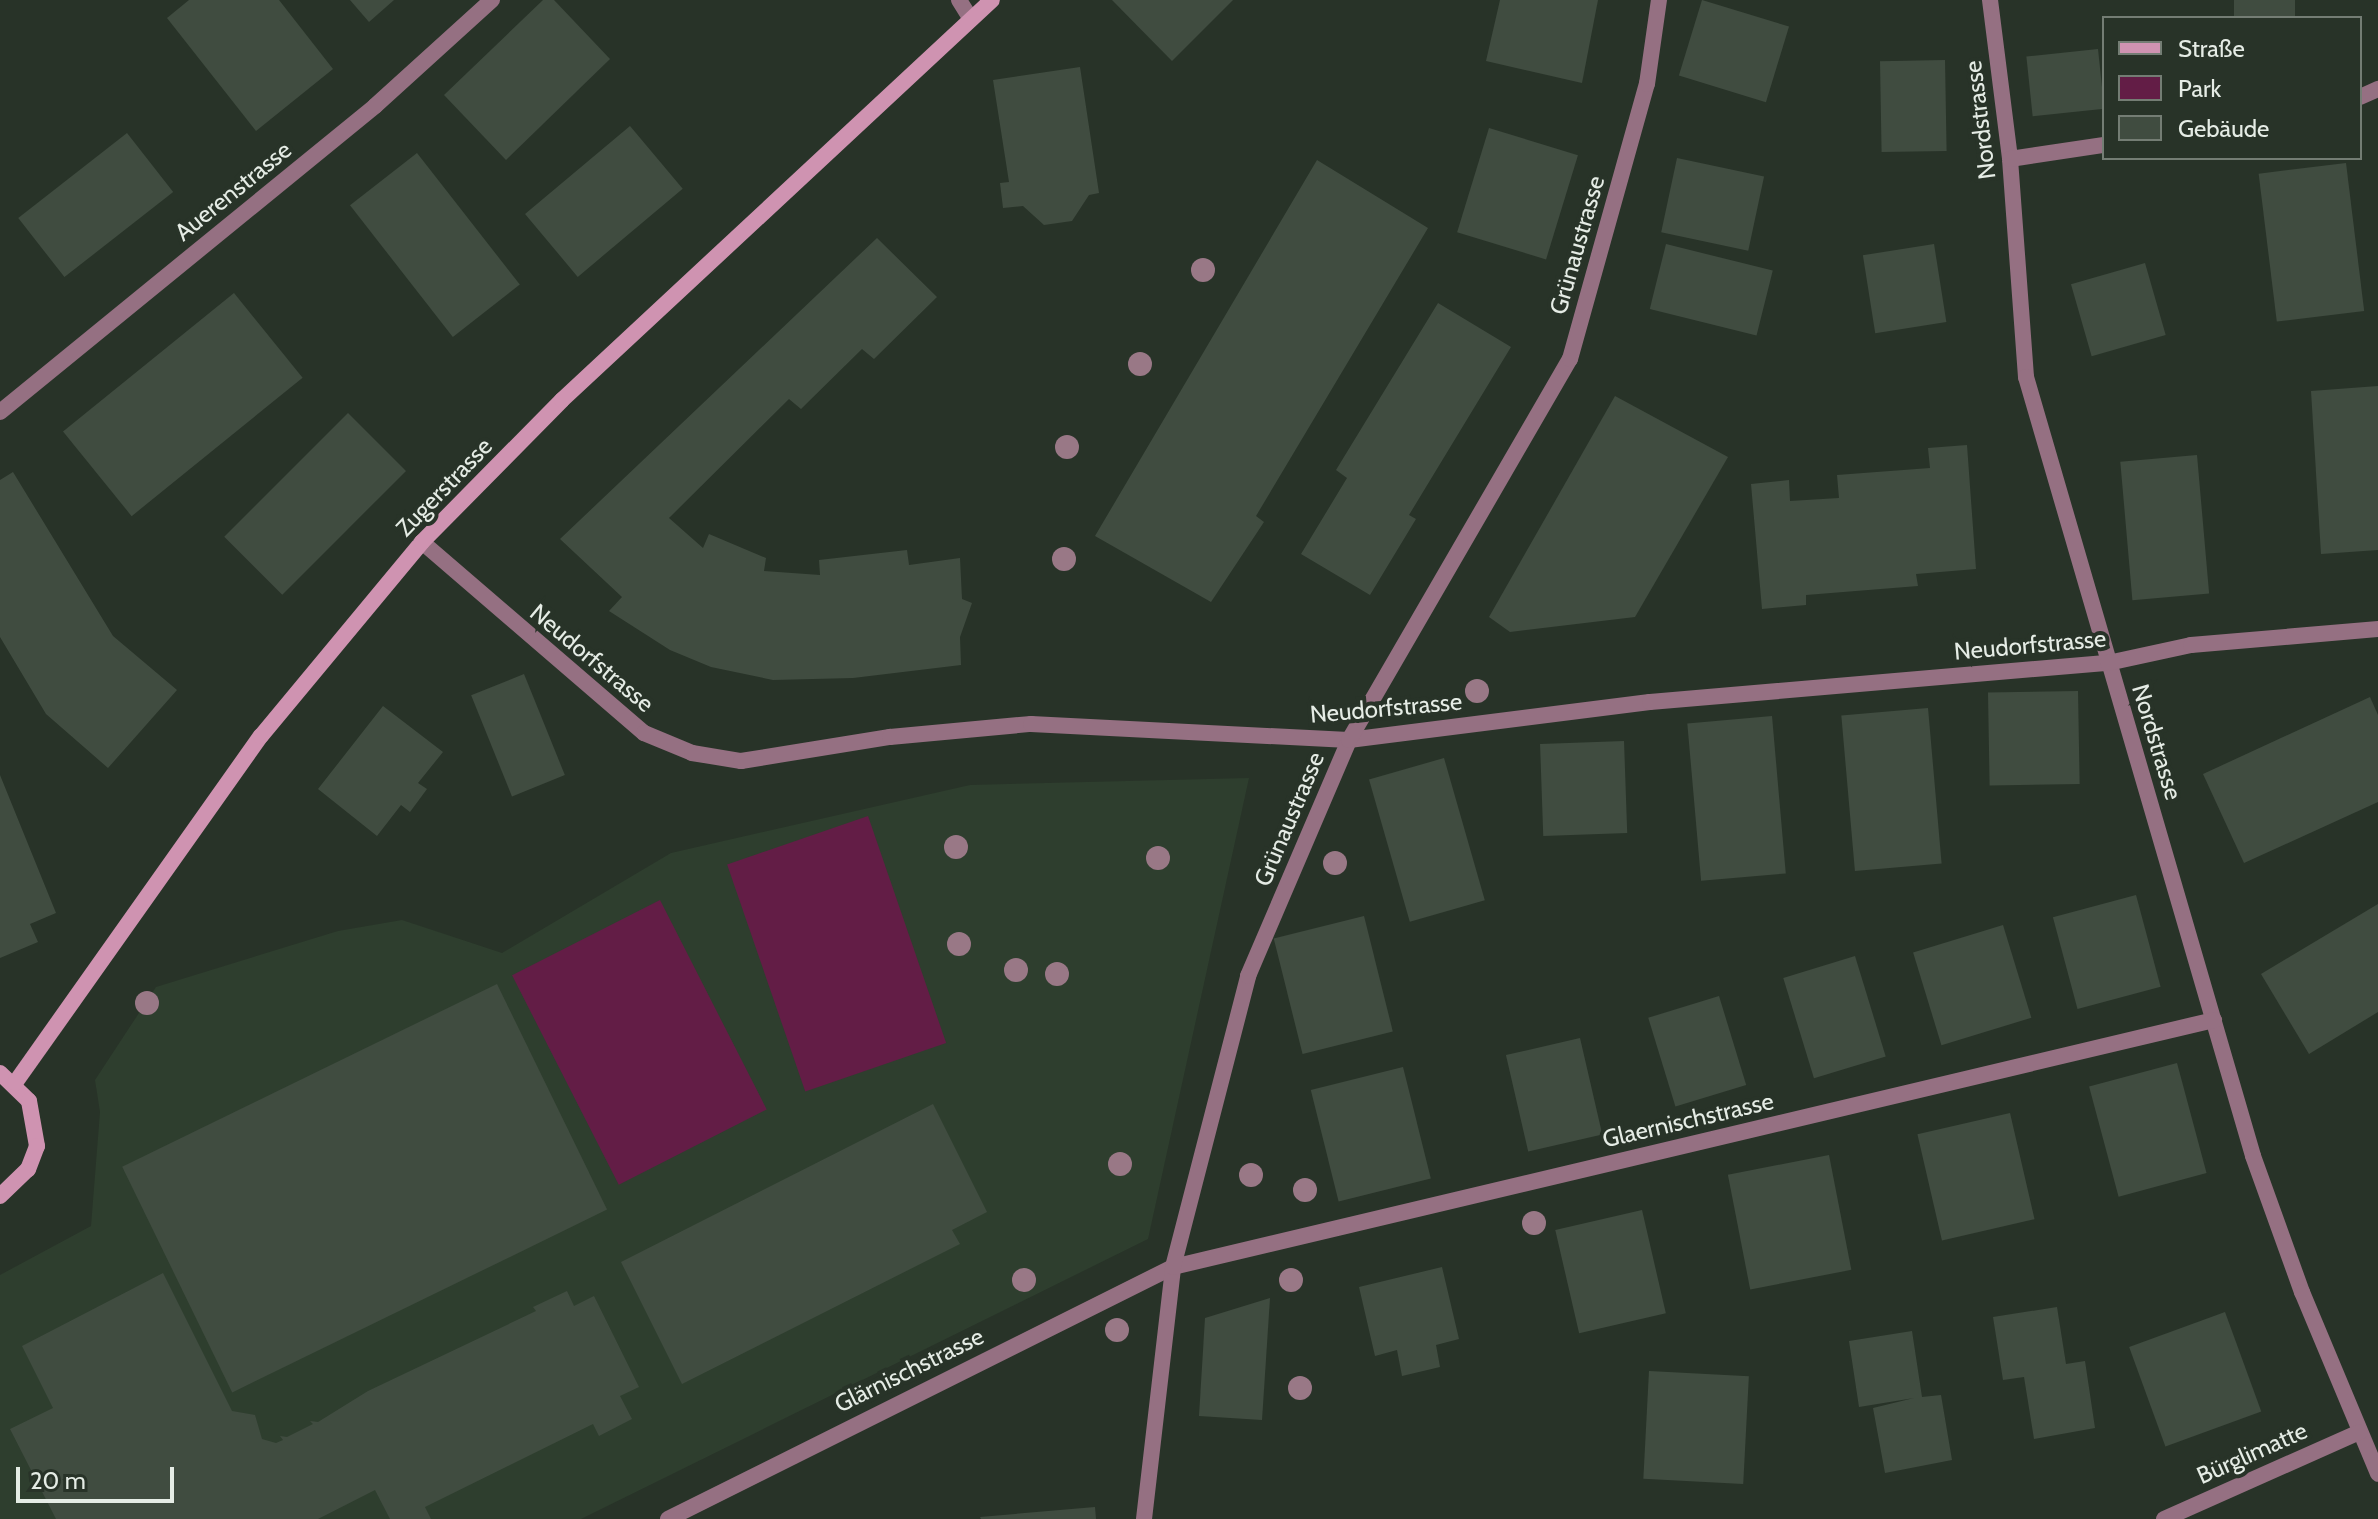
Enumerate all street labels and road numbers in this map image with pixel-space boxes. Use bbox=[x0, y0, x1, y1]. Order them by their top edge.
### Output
street label: Nordstrasse bbox=[1958, 59, 2002, 181]
street label: Auerenstrasse bbox=[169, 135, 297, 247]
street label: Grünaustrasse bbox=[1543, 172, 1611, 318]
street label: Zugerstrasse bbox=[390, 432, 498, 542]
street label: Neudorfstrasse bbox=[524, 598, 660, 718]
street label: Neudorfstrasse bbox=[1953, 624, 2107, 666]
street label: Nordstrasse bbox=[2126, 681, 2188, 803]
street label: Neudorfstrasse bbox=[1309, 687, 1463, 729]
street label: Grünaustrasse bbox=[1248, 748, 1330, 890]
street label: Glaernischstrasse bbox=[1600, 1086, 1776, 1154]
street label: Glärnischstrasse bbox=[830, 1322, 988, 1418]
street label: Bürglimatte bbox=[2192, 1416, 2312, 1490]

